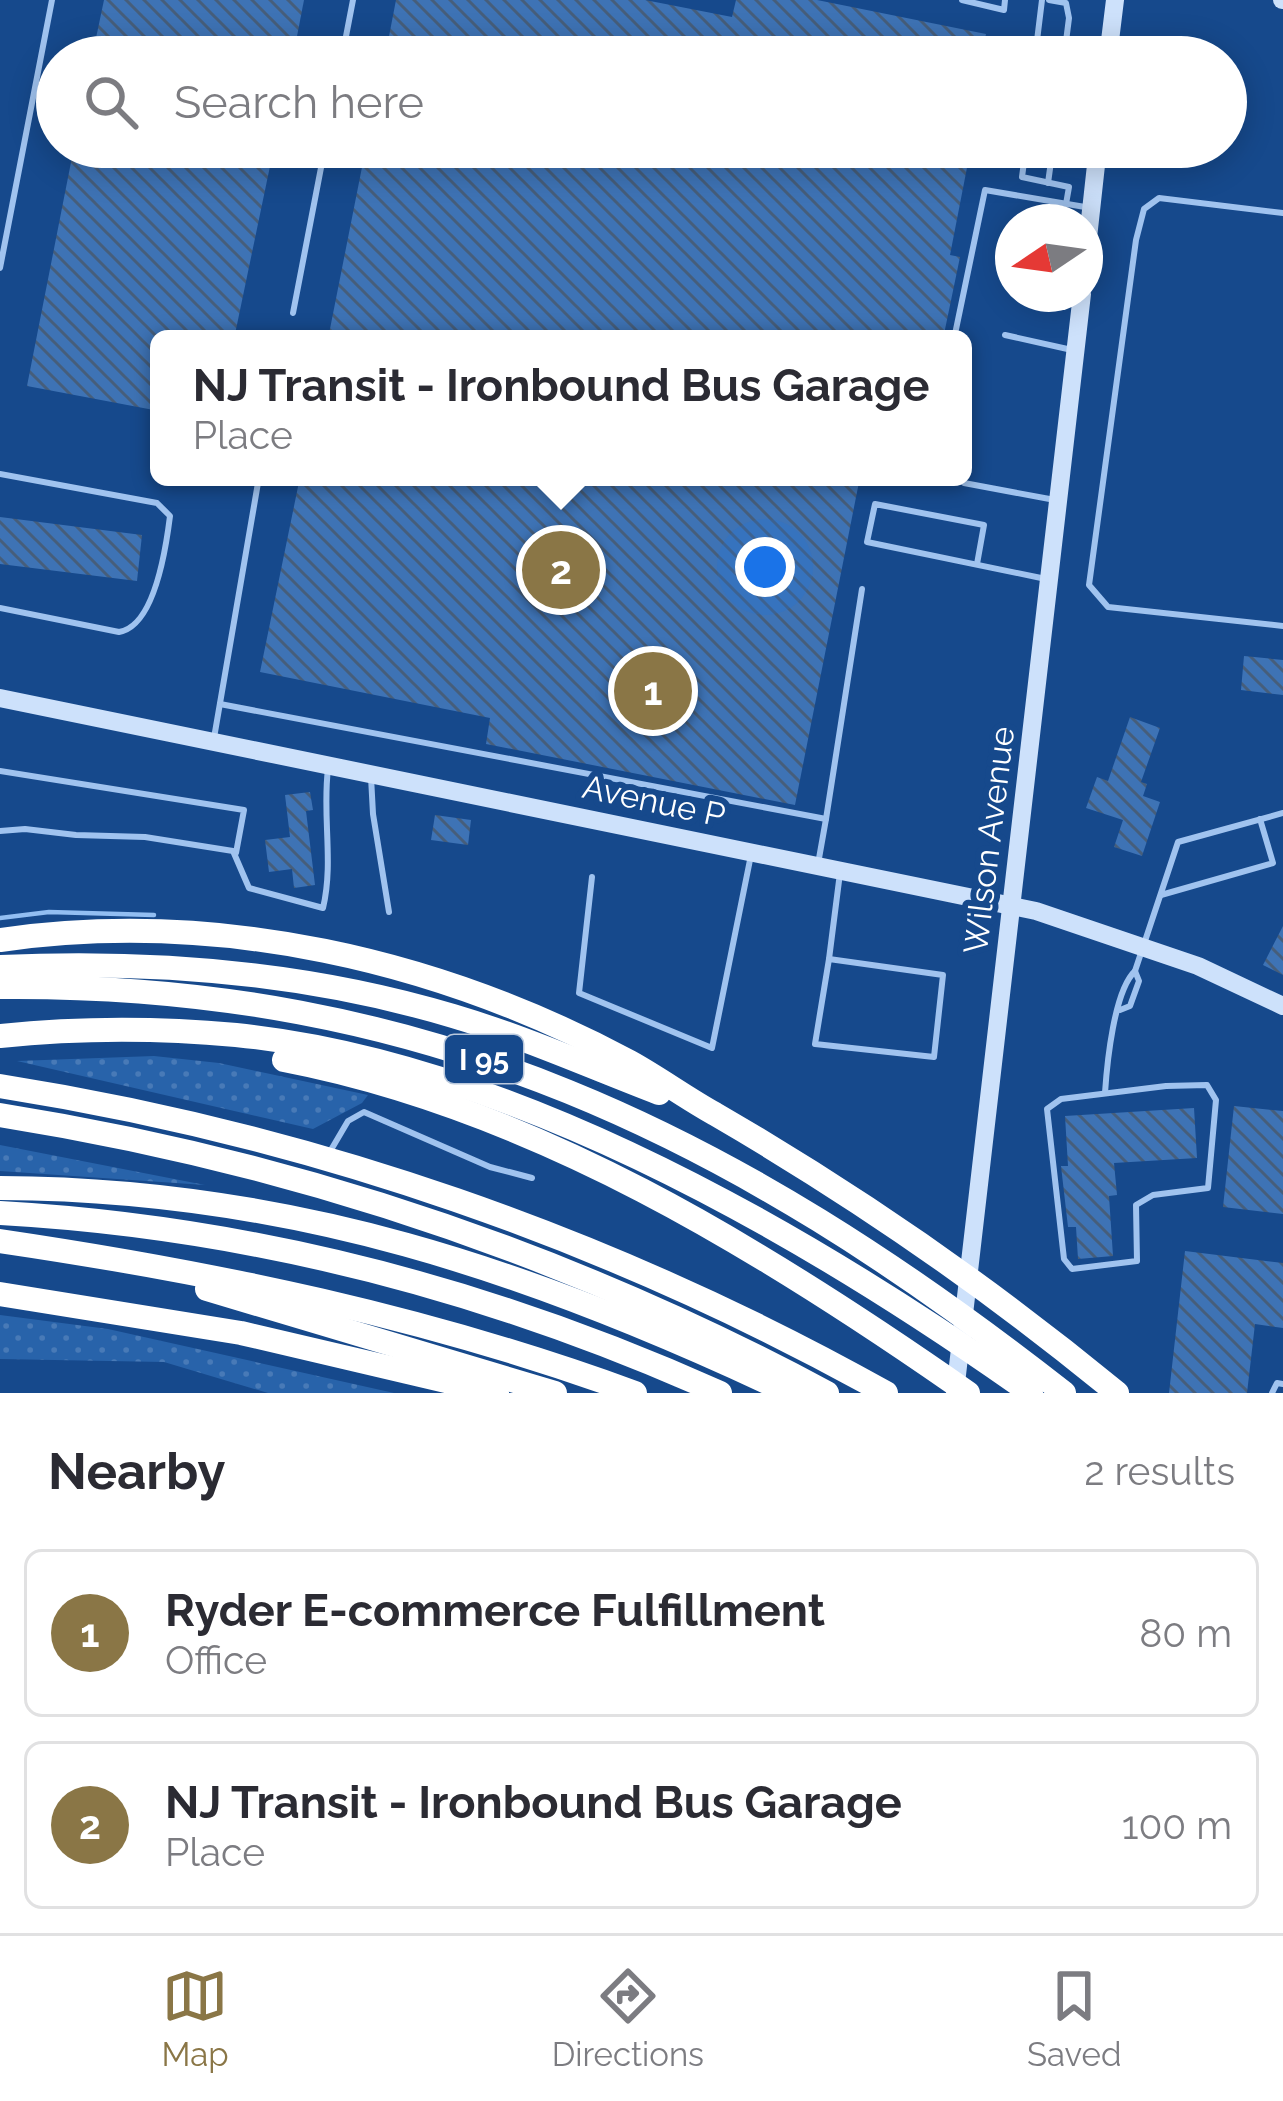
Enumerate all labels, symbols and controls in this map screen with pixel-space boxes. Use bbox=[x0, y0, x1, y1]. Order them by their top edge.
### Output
search box bbox=[36, 36, 1247, 168]
icon: search bbox=[78, 69, 144, 135]
text: Search here bbox=[174, 76, 424, 129]
north arrow bbox=[995, 204, 1103, 312]
popup bbox=[150, 330, 972, 486]
text: NJ Transit - Ironbound Bus Garage bbox=[193, 359, 929, 412]
text: Place bbox=[193, 412, 293, 458]
pin: 2 bbox=[522, 525, 600, 615]
your location bbox=[735, 537, 795, 597]
pin: 1 bbox=[614, 646, 692, 736]
street label: Wilson Avenue bbox=[956, 724, 1022, 956]
street label: Avenue P bbox=[579, 767, 729, 835]
road number: I 95 bbox=[445, 1035, 523, 1083]
text: Nearby bbox=[48, 1441, 225, 1501]
text: 2 results bbox=[1084, 1448, 1235, 1494]
text: Ryder E-commerce Fulfillment bbox=[165, 1584, 825, 1637]
text: 1 bbox=[80, 1610, 100, 1656]
text: 80 m bbox=[1139, 1610, 1232, 1656]
text: Office bbox=[165, 1637, 267, 1683]
text: NJ Transit - Ironbound Bus Garage bbox=[165, 1776, 902, 1829]
text: 2 bbox=[79, 1802, 101, 1848]
text: 100 m bbox=[1122, 1802, 1232, 1848]
text: Place bbox=[165, 1829, 265, 1875]
tab: Map bbox=[162, 1963, 229, 2074]
tab: Directions bbox=[552, 1963, 704, 2074]
tab: Saved bbox=[1027, 1963, 1121, 2074]

